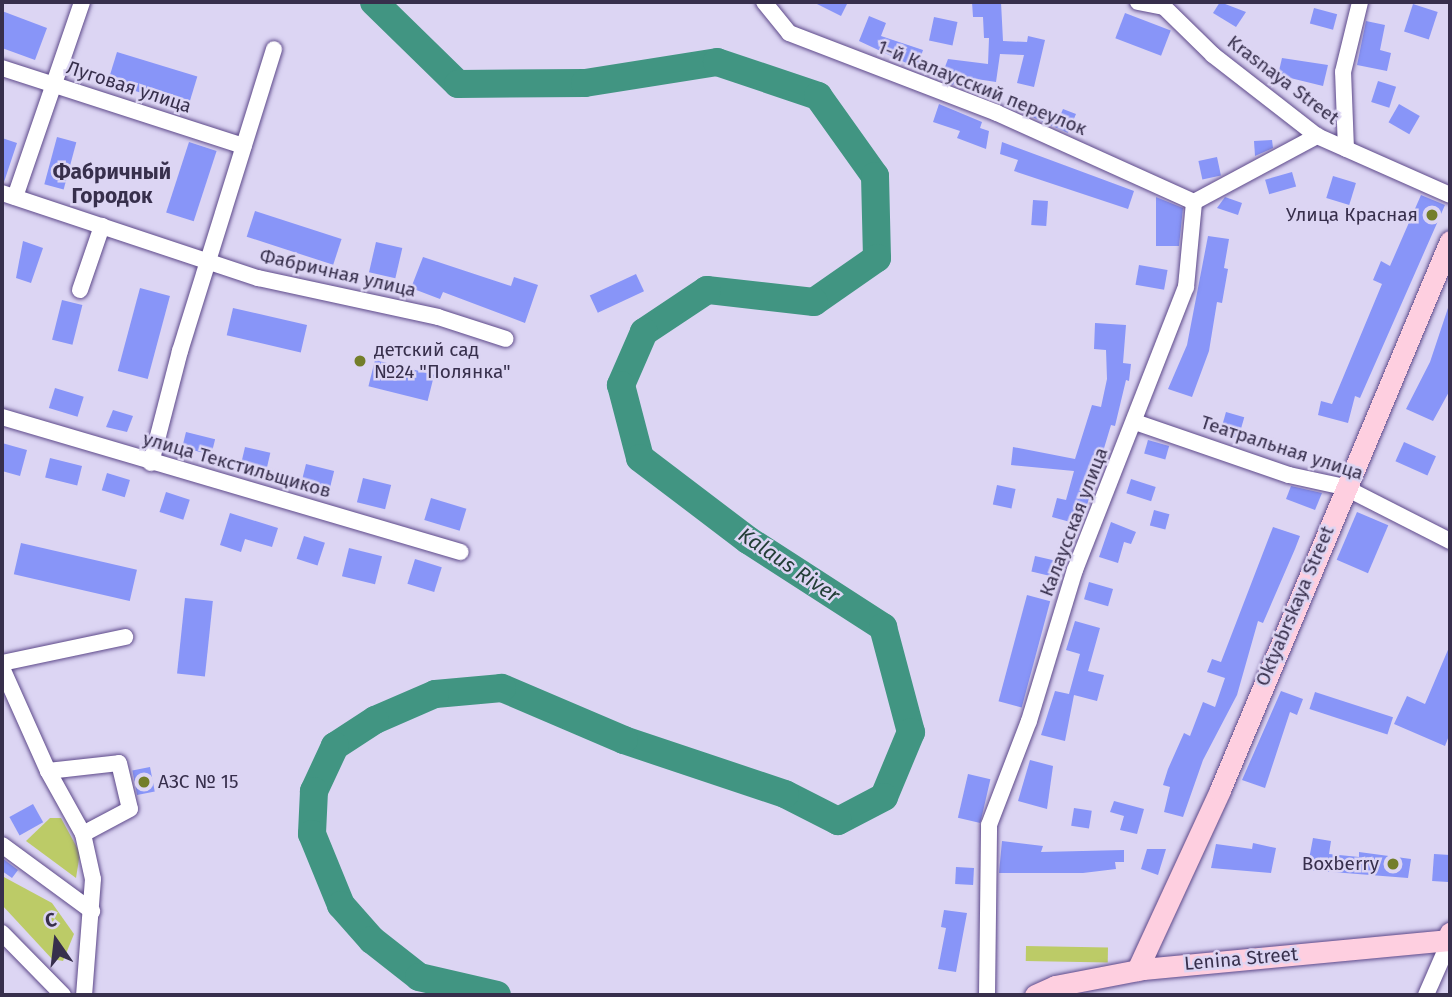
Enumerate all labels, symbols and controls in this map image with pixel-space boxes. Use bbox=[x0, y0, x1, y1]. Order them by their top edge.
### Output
street label: Krasnaya Street bbox=[1223, 31, 1343, 129]
street label: 1-й Калаусский переулок bbox=[874, 36, 1090, 140]
street label: Луговая улица bbox=[64, 56, 194, 118]
district label: Фабричный Городок bbox=[53, 159, 171, 209]
place label: Улица Красная bbox=[1286, 204, 1418, 226]
marker: Улица Красная bbox=[1424, 207, 1440, 223]
street label: Фабричная улица bbox=[258, 244, 418, 302]
place label: детский сад №24 "Полянка" bbox=[374, 339, 511, 383]
marker: детский сад №24 "Полянка" bbox=[352, 353, 368, 369]
street label: Театральная улица bbox=[1198, 411, 1366, 485]
street label: улица Текстильщиков bbox=[140, 427, 334, 503]
street label: Калаусская улица bbox=[1035, 444, 1113, 600]
water label: Kalaus River bbox=[734, 522, 844, 608]
street label: Oktyabrskaya Street bbox=[1251, 523, 1339, 689]
place label: АЗС № 15 bbox=[158, 771, 239, 793]
marker: АЗС № 15 bbox=[136, 774, 152, 790]
place label: Boxberry bbox=[1302, 853, 1379, 875]
marker: Boxberry bbox=[1385, 856, 1401, 872]
north arrow bbox=[21, 906, 91, 976]
text: С bbox=[43, 908, 59, 933]
street label: Lenina Street bbox=[1183, 943, 1299, 975]

